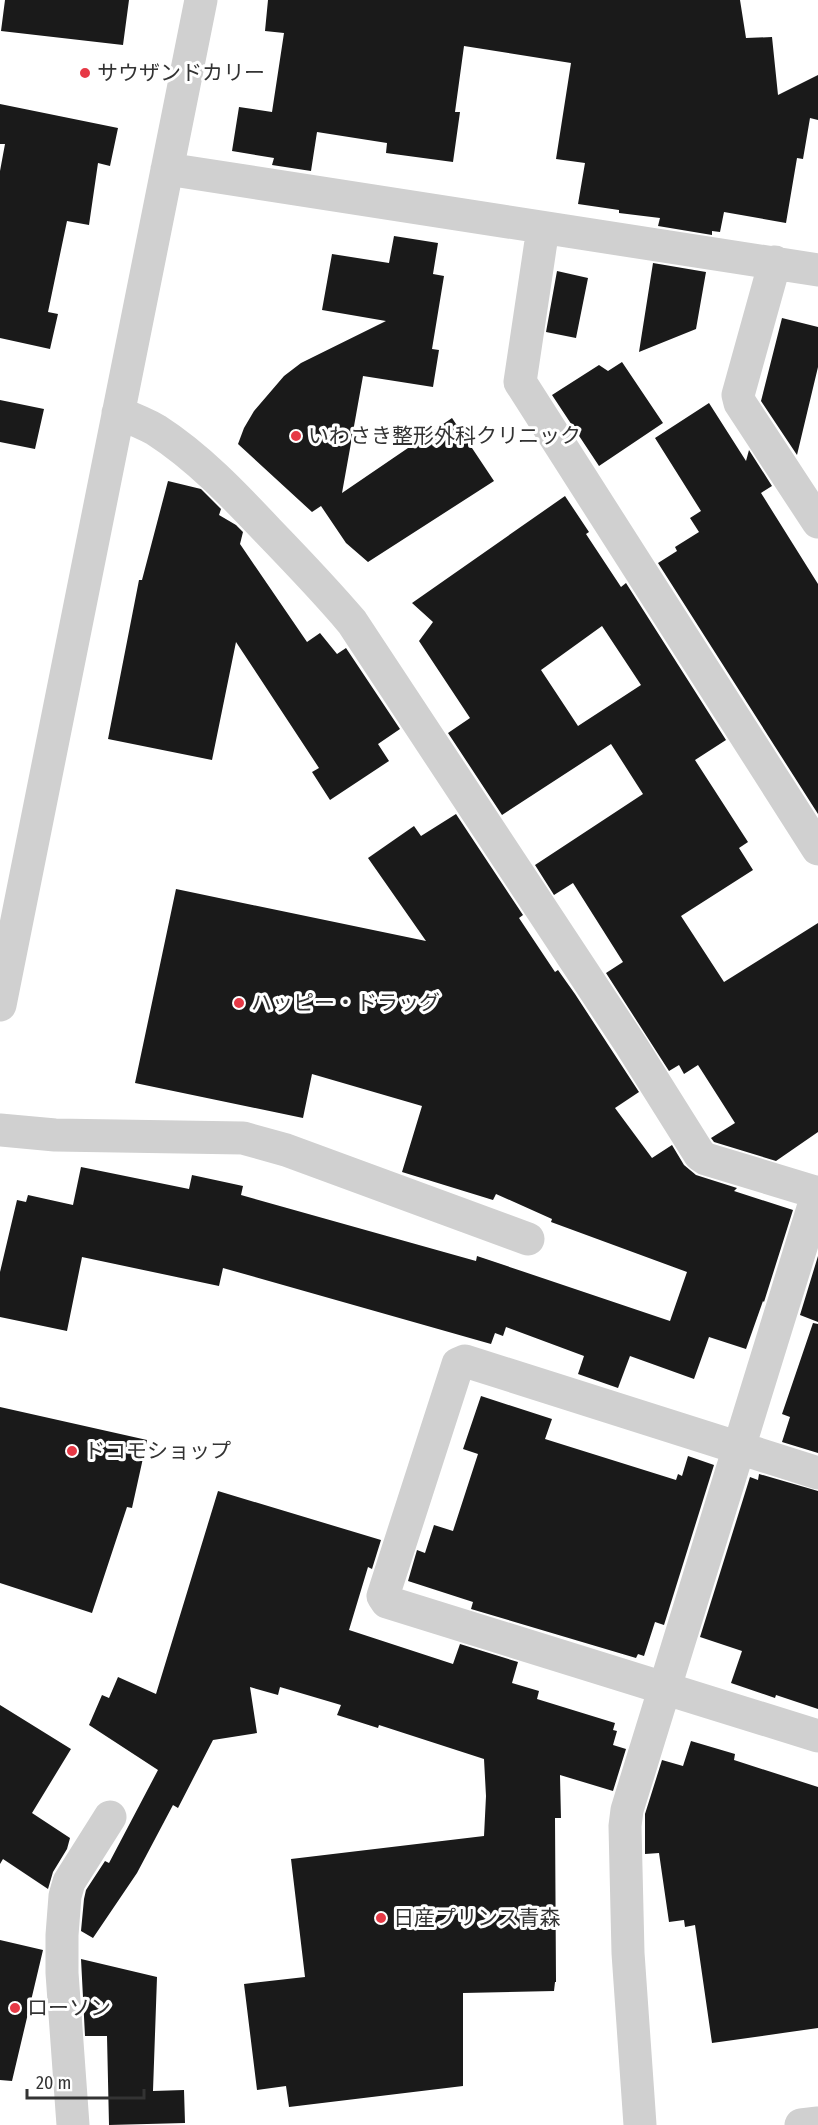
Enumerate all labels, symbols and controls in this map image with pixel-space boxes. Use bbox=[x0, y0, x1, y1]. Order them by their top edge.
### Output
place label: サウザンドカリー bbox=[97, 60, 265, 86]
marker: サウザンドカリー bbox=[78, 66, 92, 80]
place label: いわさき整形外科クリニック bbox=[308, 423, 581, 449]
marker: いわさき整形外科クリニック bbox=[289, 429, 303, 443]
place label: ハッピー・ドラッグ bbox=[251, 990, 440, 1016]
marker: ハッピー・ドラッグ bbox=[232, 996, 246, 1010]
place label: ドコモショップ bbox=[84, 1438, 231, 1464]
marker: ドコモショップ bbox=[65, 1444, 79, 1458]
place label: 日産プリンス青森 bbox=[393, 1905, 561, 1931]
marker: 日産プリンス青森 bbox=[374, 1911, 388, 1925]
place label: ローソン bbox=[27, 1995, 111, 2021]
marker: ローソン bbox=[8, 2001, 22, 2015]
scale bar bbox=[27, 2062, 144, 2100]
text: 20 m bbox=[36, 2072, 71, 2094]

